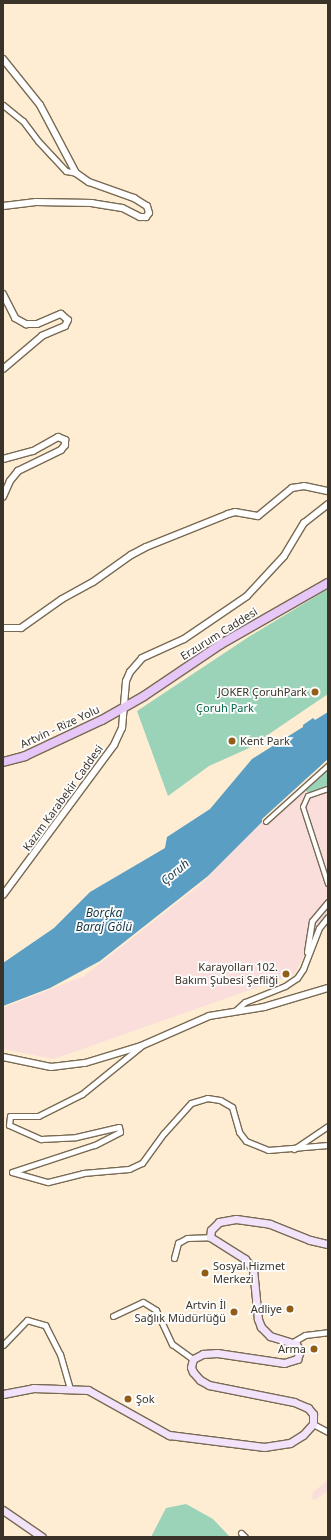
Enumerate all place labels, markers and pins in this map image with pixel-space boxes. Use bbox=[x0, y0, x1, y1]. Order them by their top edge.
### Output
place label: JOKER ÇoruhPark bbox=[218, 685, 307, 699]
marker: JOKER ÇoruhPark bbox=[310, 687, 320, 697]
place label: Kent Park bbox=[240, 734, 290, 748]
marker: Kent Park bbox=[227, 736, 237, 746]
place label: Karayolları 102. Bakım Şubesi Şefliği bbox=[175, 961, 278, 987]
marker: Karayolları 102. Bakım Şubesi Şefliği bbox=[281, 969, 291, 979]
place label: Sosyal Hizmet Merkezi bbox=[213, 1260, 285, 1286]
marker: Sosyal Hizmet Merkezi bbox=[200, 1268, 210, 1278]
place label: Artvin İl Sağlık Müdürlüğü bbox=[135, 1299, 226, 1325]
place label: Adliye bbox=[251, 1302, 282, 1316]
marker: Adliye bbox=[285, 1304, 295, 1314]
marker: Artvin İl Sağlık Müdürlüğü bbox=[229, 1307, 239, 1317]
place label: Arma bbox=[278, 1342, 306, 1356]
marker: Arma bbox=[309, 1344, 319, 1354]
place label: Şok bbox=[136, 1392, 155, 1406]
marker: Şok bbox=[123, 1394, 133, 1404]

